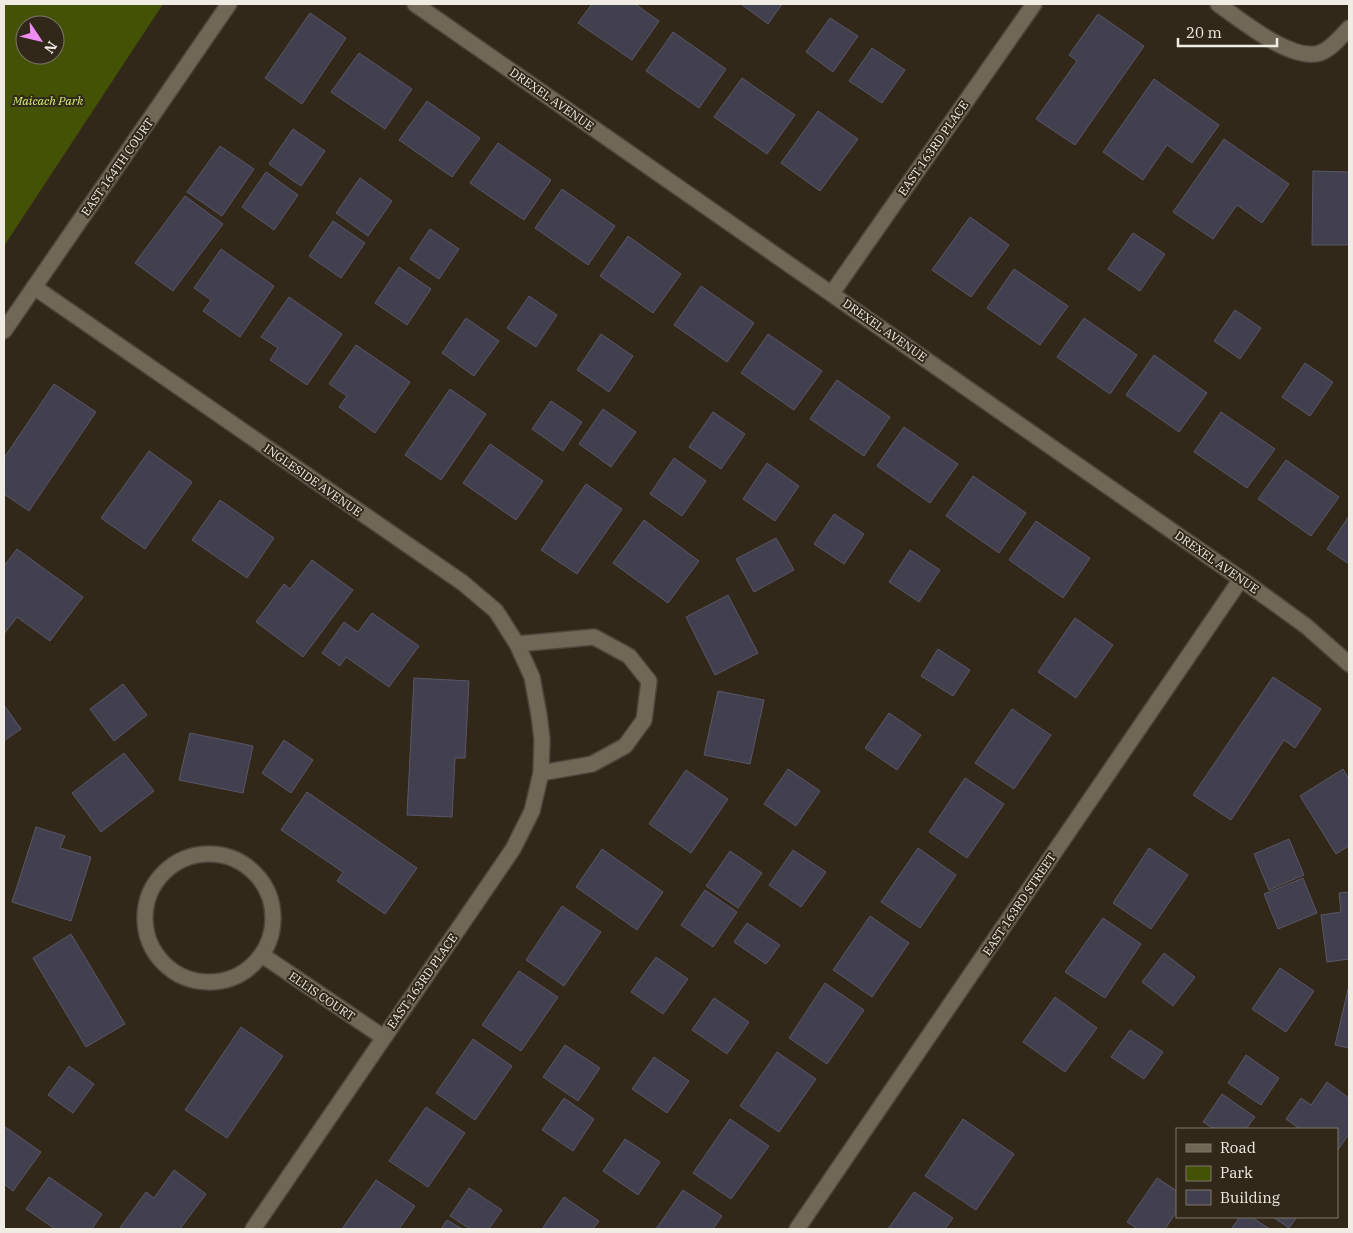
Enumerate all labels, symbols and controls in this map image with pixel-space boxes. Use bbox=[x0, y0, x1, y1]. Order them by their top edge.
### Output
north arrow bbox=[15, 15, 65, 65]
scale bar bbox=[1178, 15, 1277, 47]
text: 20 m bbox=[1186, 23, 1222, 42]
text: N bbox=[40, 38, 61, 57]
street label: DREXEL AVENUE bbox=[507, 64, 597, 134]
park label: Maicach Park bbox=[12, 93, 84, 108]
street label: EAST 163RD PLACE bbox=[895, 98, 971, 198]
street label: EAST 164TH COURT bbox=[78, 115, 156, 219]
street label: DREXEL AVENUE bbox=[840, 295, 930, 365]
street label: INGLESIDE AVENUE bbox=[261, 441, 365, 519]
street label: DREXEL AVENUE bbox=[1172, 527, 1262, 597]
street label: EAST 163RD STREET bbox=[979, 850, 1059, 958]
street label: EAST 163RD PLACE bbox=[384, 931, 460, 1031]
street label: ELLIS COURT bbox=[286, 968, 358, 1024]
legend bbox=[1176, 1128, 1338, 1218]
text: Road bbox=[1220, 1138, 1256, 1157]
text: Park bbox=[1220, 1163, 1253, 1182]
text: Building bbox=[1220, 1188, 1280, 1207]

